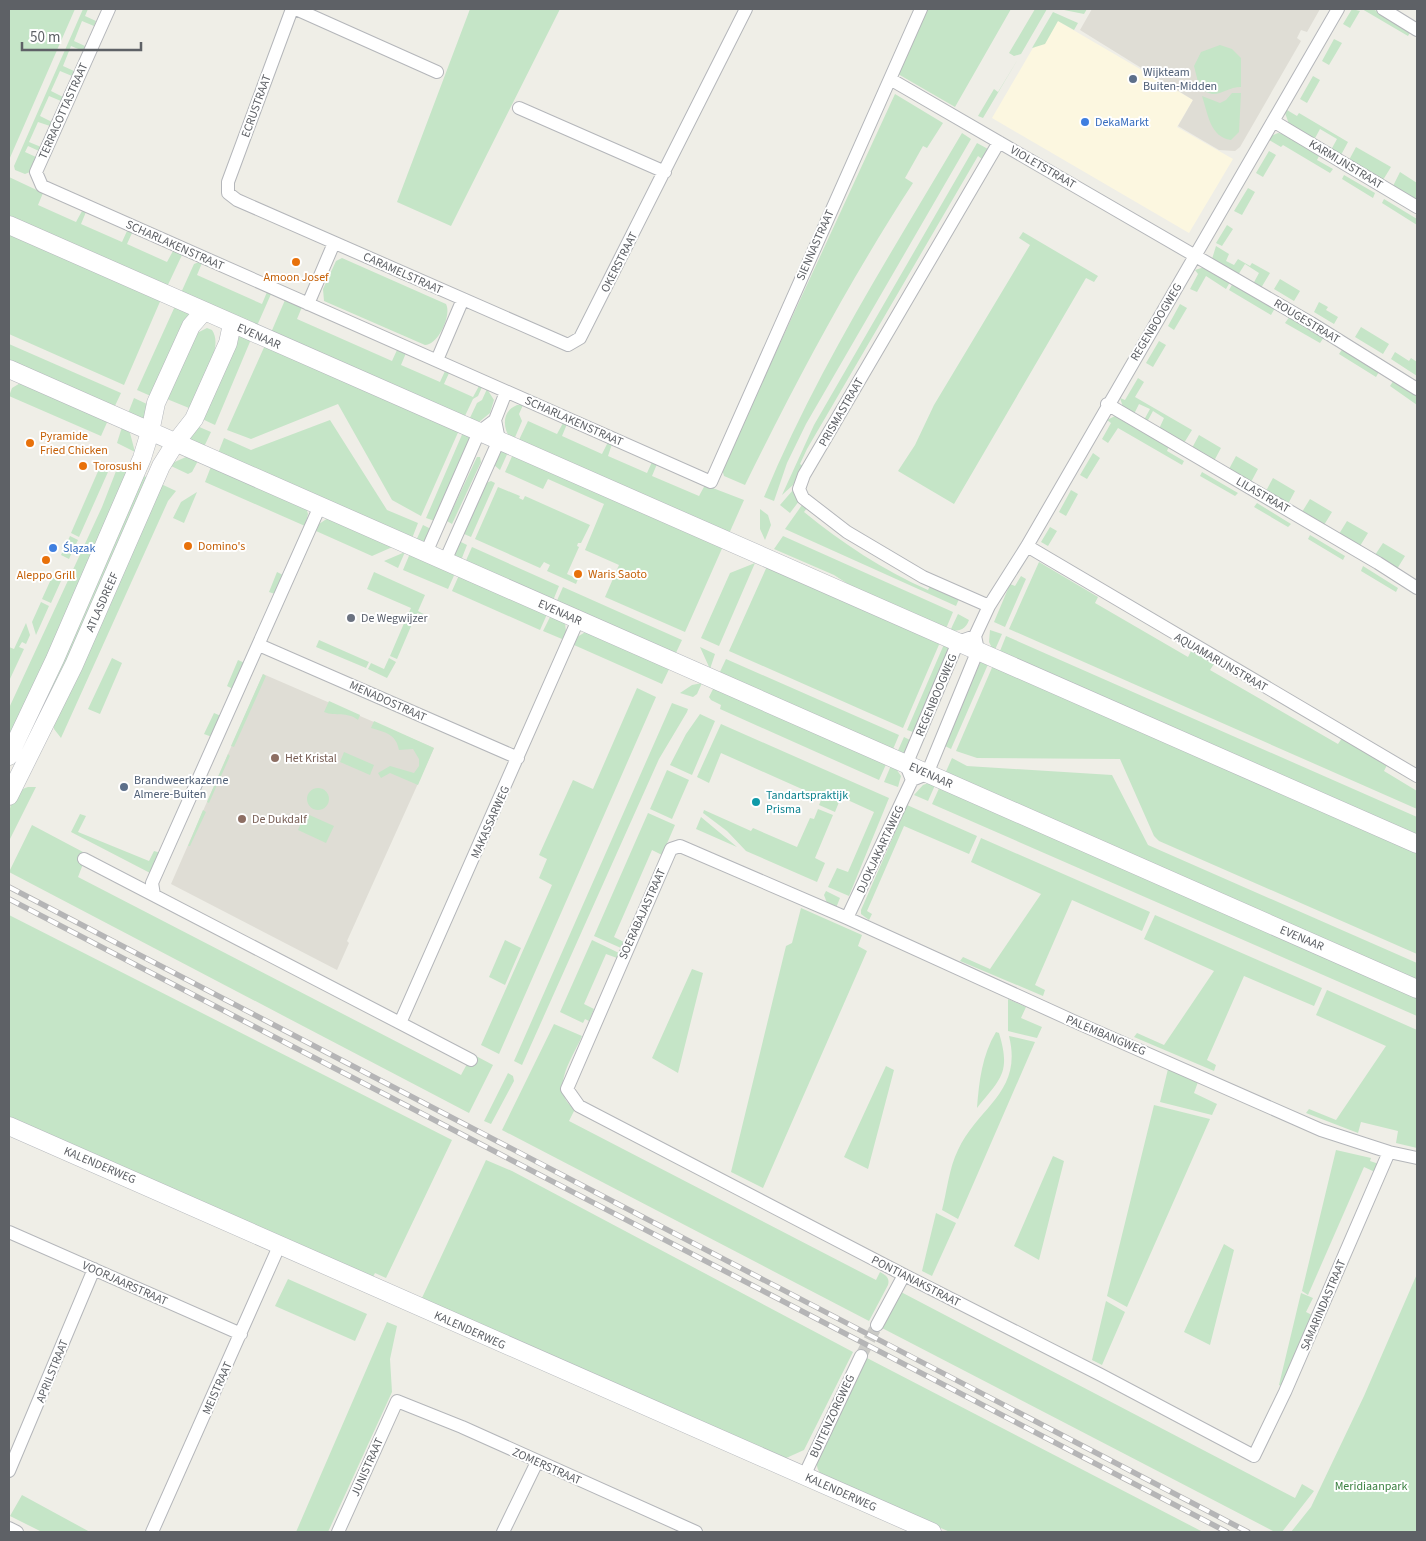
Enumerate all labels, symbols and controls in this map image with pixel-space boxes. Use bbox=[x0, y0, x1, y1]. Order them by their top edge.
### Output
scale bar bbox=[22, 20, 141, 52]
text: 50 m bbox=[30, 27, 60, 48]
street label: TERRACOTTASTRAAT bbox=[35, 60, 93, 162]
place label: Wijkteam Buiten-Midden bbox=[1143, 64, 1217, 95]
street label: ECRUSTRAAT bbox=[237, 72, 276, 140]
marker: Wijkteam Buiten-Midden bbox=[1127, 73, 1139, 85]
place label: DekaMarkt bbox=[1095, 114, 1149, 131]
marker: DekaMarkt bbox=[1079, 116, 1091, 128]
street label: KARMIJNSTRAAT bbox=[1305, 136, 1386, 194]
street label: VIOLETSTRAAT bbox=[1007, 142, 1079, 193]
street label: SIENNASTRAAT bbox=[792, 206, 839, 283]
street label: SCHARLAKENSTRAAT bbox=[123, 216, 227, 275]
street label: OKERSTRAAT bbox=[597, 228, 642, 296]
street label: CARAMELSTRAAT bbox=[360, 248, 446, 299]
marker: Amoon Josef bbox=[290, 256, 302, 268]
place label: Amoon Josef bbox=[263, 269, 329, 286]
street label: REGENBOOGWEG bbox=[1126, 280, 1186, 364]
street label: ROUGESTRAAT bbox=[1270, 295, 1343, 348]
street label: EVENAAR bbox=[234, 319, 284, 354]
street label: PRISMASTRAAT bbox=[815, 374, 868, 450]
street label: SCHARLAKENSTRAAT bbox=[522, 392, 626, 451]
place label: Pyramide Fried Chicken bbox=[40, 428, 108, 459]
marker: Pyramide Fried Chicken bbox=[24, 437, 36, 449]
place label: Torosushi bbox=[93, 458, 142, 475]
marker: Torosushi bbox=[77, 460, 89, 472]
street label: LILASTRAAT bbox=[1233, 473, 1293, 518]
place label: Domino's bbox=[198, 538, 245, 555]
place label: Ślązak bbox=[63, 540, 95, 557]
marker: Domino's bbox=[182, 540, 194, 552]
marker: Ślązak bbox=[47, 542, 59, 554]
marker: Aleppo Grill bbox=[40, 554, 52, 566]
place label: Waris Saoto bbox=[588, 566, 647, 583]
place label: Aleppo Grill bbox=[17, 567, 75, 584]
marker: Waris Saoto bbox=[572, 568, 584, 580]
street label: ATLASDREEF bbox=[82, 570, 123, 635]
street label: EVENAAR bbox=[535, 595, 585, 630]
place label: De Wegwijzer bbox=[361, 610, 428, 627]
marker: De Wegwijzer bbox=[345, 612, 357, 624]
street label: AQUAMARIJNSTRAAT bbox=[1171, 629, 1271, 696]
street label: REGENBOOGWEG bbox=[911, 651, 962, 739]
street label: MENADOSTRAAT bbox=[347, 677, 430, 726]
place label: Het Kristal bbox=[285, 750, 337, 767]
marker: Het Kristal bbox=[269, 752, 281, 764]
street label: EVENAAR bbox=[906, 758, 956, 793]
place label: Brandweerkazerne Almere-Buiten bbox=[134, 772, 228, 803]
marker: Brandweerkazerne Almere-Buiten bbox=[118, 781, 130, 793]
street label: MAKASSARWEG bbox=[467, 783, 514, 861]
place label: Tandartspraktijk Prisma bbox=[766, 787, 848, 818]
marker: Tandartspraktijk Prisma bbox=[750, 796, 762, 808]
street label: DJOKJAKARTAWEG bbox=[853, 802, 908, 896]
place label: De Dukdalf bbox=[252, 811, 307, 828]
marker: De Dukdalf bbox=[236, 813, 248, 825]
street label: SOERABAJASTRAAT bbox=[615, 865, 670, 962]
street label: EVENAAR bbox=[1277, 922, 1327, 955]
street label: PALEMBANGWEG bbox=[1063, 1011, 1148, 1060]
street label: KALENDERWEG bbox=[61, 1143, 139, 1188]
street label: PONTIANAKSTRAAT bbox=[868, 1252, 964, 1311]
street label: SAMARINDASTRAAT bbox=[1297, 1256, 1351, 1354]
street label: VOORJAARSTRAAT bbox=[79, 1257, 171, 1310]
street label: KALENDERWEG bbox=[431, 1307, 508, 1354]
street label: APRILSTRAAT bbox=[32, 1336, 73, 1405]
street label: MEISTRAAT bbox=[198, 1359, 237, 1417]
street label: BUITENZORGWEG bbox=[806, 1372, 859, 1461]
street label: JUNISTRAAT bbox=[347, 1435, 388, 1499]
street label: ZOMERSTRAAT bbox=[510, 1444, 585, 1490]
street label: KALENDERWEG bbox=[802, 1469, 879, 1516]
park label: Meridiaanpark bbox=[1335, 1478, 1407, 1495]

